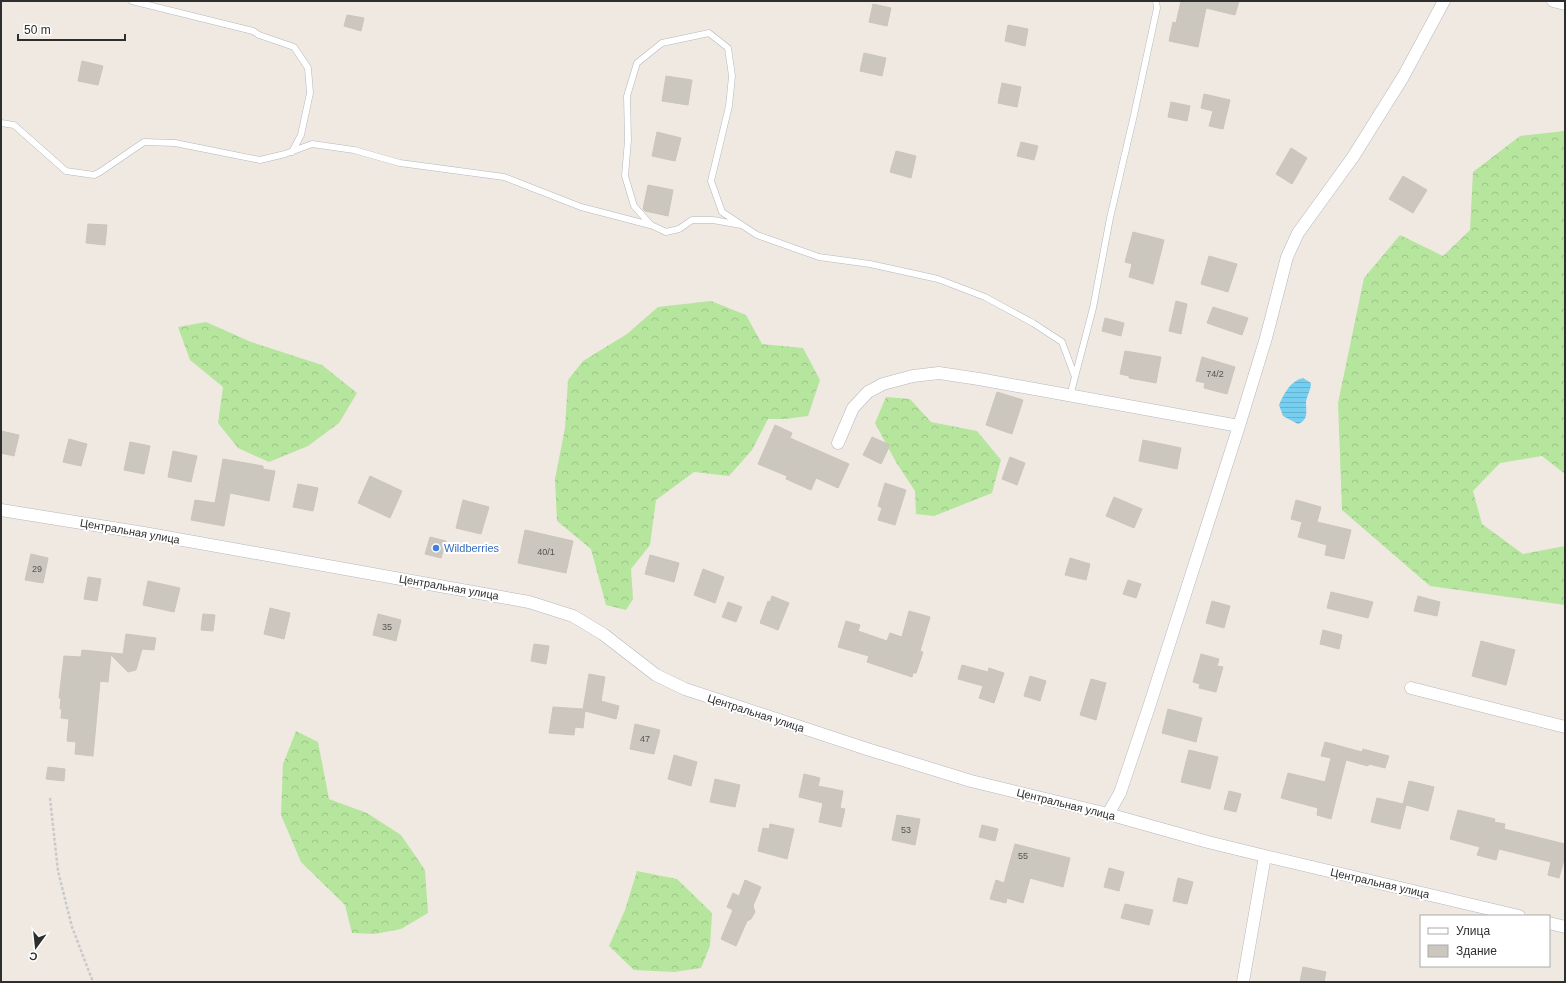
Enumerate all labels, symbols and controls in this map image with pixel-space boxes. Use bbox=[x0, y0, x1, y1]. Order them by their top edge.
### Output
scale bar bbox=[18, 16, 125, 42]
text: 50 m bbox=[24, 23, 51, 37]
house number: 74/2 bbox=[1206, 369, 1224, 379]
street label: Центральная улица bbox=[79, 516, 182, 546]
place label: Wildberries bbox=[444, 542, 500, 554]
marker: Wildberries bbox=[431, 543, 441, 553]
house number: 40/1 bbox=[537, 547, 555, 557]
house number: 29 bbox=[32, 564, 42, 574]
street label: Центральная улица bbox=[398, 572, 501, 602]
house number: 35 bbox=[382, 622, 392, 632]
street label: Центральная улица bbox=[706, 692, 807, 735]
house number: 47 bbox=[640, 734, 650, 744]
street label: Центральная улица bbox=[1015, 786, 1117, 822]
house number: 53 bbox=[901, 825, 911, 835]
house number: 55 bbox=[1018, 851, 1028, 861]
street label: Центральная улица bbox=[1329, 866, 1432, 900]
legend bbox=[1420, 915, 1550, 967]
text: Улица bbox=[1456, 924, 1490, 938]
north arrow bbox=[16, 927, 56, 967]
text: Здание bbox=[1456, 944, 1497, 958]
text: С bbox=[28, 950, 39, 963]

